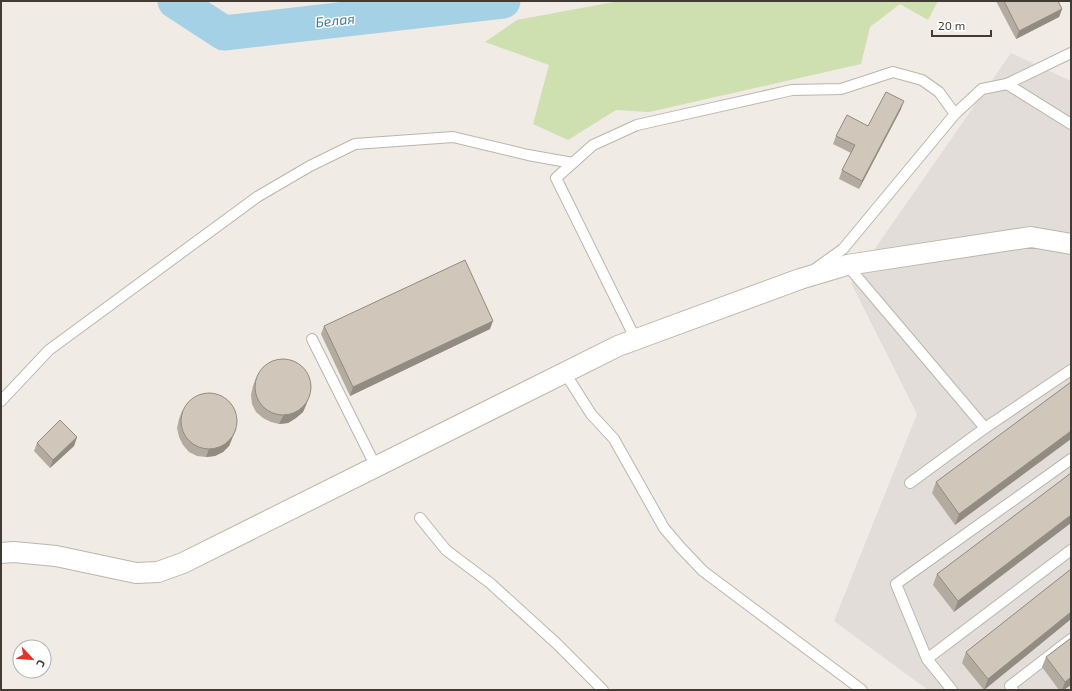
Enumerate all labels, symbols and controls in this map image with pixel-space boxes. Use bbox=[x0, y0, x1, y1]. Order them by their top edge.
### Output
water label: Белая bbox=[315, 9, 355, 31]
scale bar bbox=[932, 12, 991, 38]
text: 20 m bbox=[938, 18, 965, 32]
north arrow bbox=[12, 639, 52, 679]
text: С bbox=[34, 658, 49, 670]

